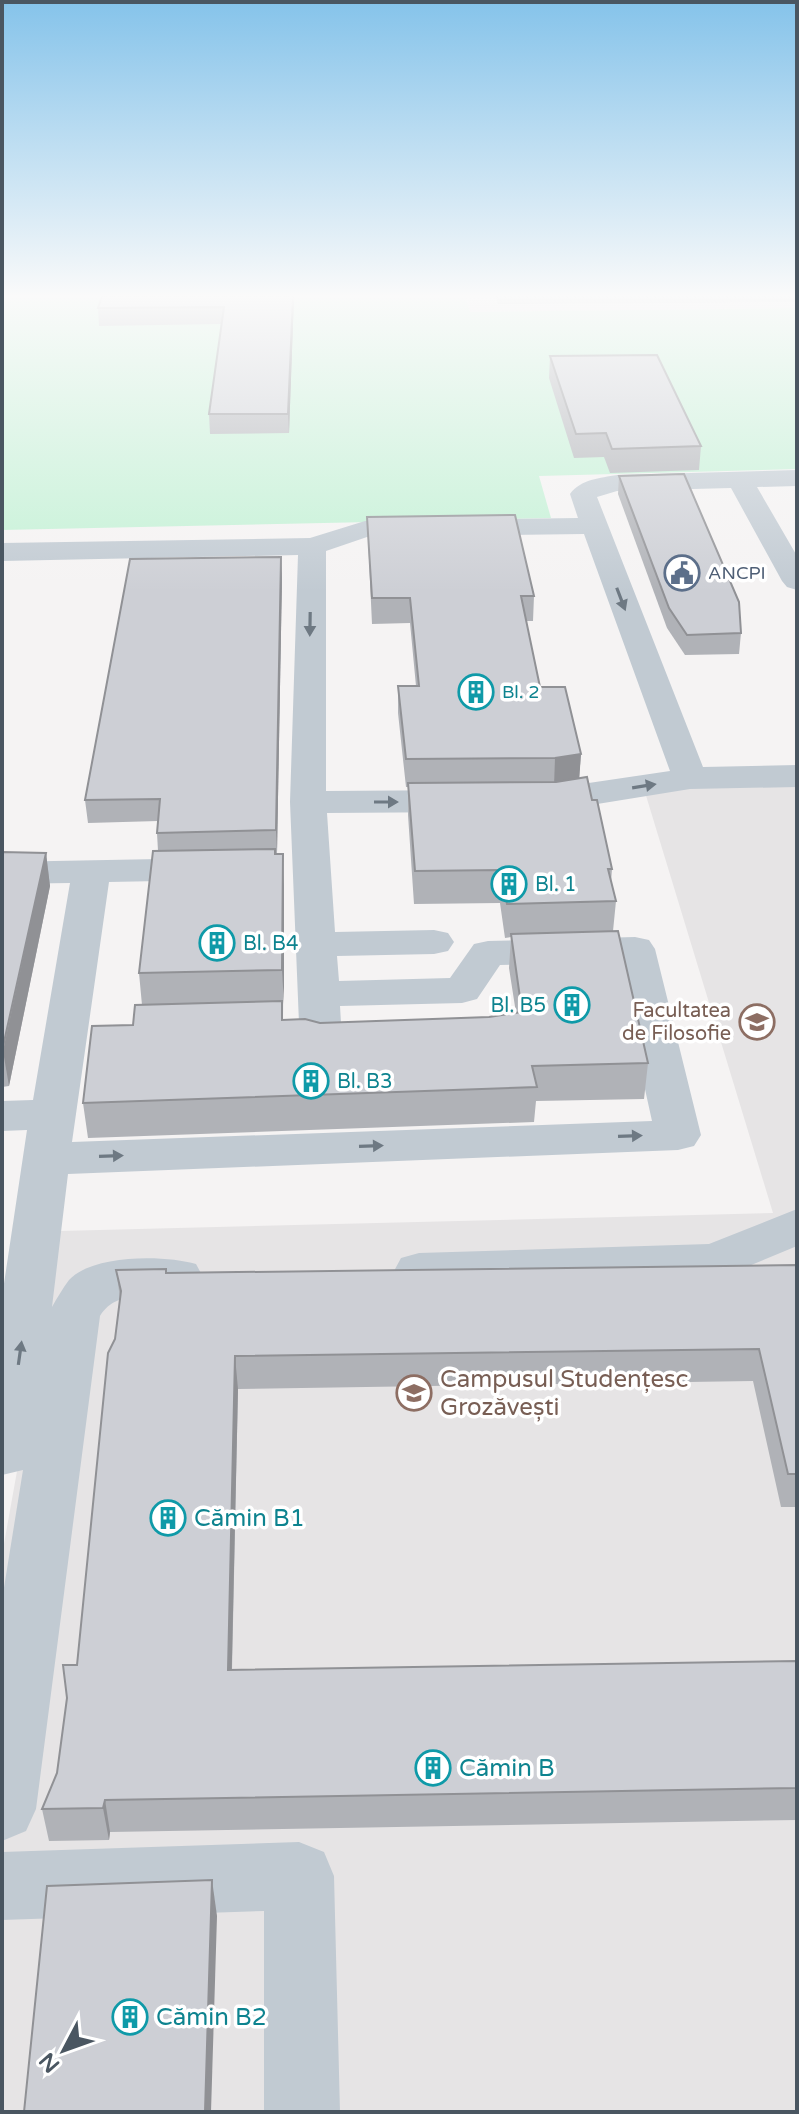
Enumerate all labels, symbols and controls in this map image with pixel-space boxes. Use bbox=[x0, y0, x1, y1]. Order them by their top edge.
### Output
public building icon: ANCPI bbox=[663, 554, 701, 592]
place label: ANCPI bbox=[708, 562, 766, 584]
one-way arrow bbox=[615, 587, 628, 611]
one-way arrow bbox=[304, 612, 317, 637]
building icon: Bl. 2 bbox=[457, 673, 495, 711]
place label: Bl. 2 bbox=[502, 681, 540, 703]
one-way arrow bbox=[632, 779, 657, 792]
one-way arrow bbox=[374, 795, 399, 808]
building icon: Bl. 1 bbox=[490, 865, 528, 903]
place label: Bl. 1 bbox=[535, 873, 577, 897]
building icon: Bl. B4 bbox=[198, 924, 236, 962]
place label: Bl. B4 bbox=[243, 932, 299, 956]
building icon: Bl. B5 bbox=[553, 986, 591, 1024]
place label: Bl. B5 bbox=[490, 994, 546, 1018]
place label: Facultatea de Filosofie bbox=[622, 999, 731, 1046]
school or university icon: Facultatea de Filosofie bbox=[738, 1003, 776, 1041]
building icon: Bl. B3 bbox=[292, 1062, 330, 1100]
place label: Bl. B3 bbox=[337, 1070, 393, 1094]
one-way arrow bbox=[618, 1130, 643, 1143]
one-way arrow bbox=[359, 1140, 384, 1153]
one-way arrow bbox=[99, 1150, 124, 1163]
one-way arrow bbox=[14, 1340, 27, 1365]
place label: Campusul Studențesc Grozăvești bbox=[440, 1365, 688, 1422]
school or university icon: Campusul Studențesc Grozăvești bbox=[395, 1374, 433, 1412]
building icon: Cămin B1 bbox=[149, 1499, 187, 1537]
place label: Cămin B1 bbox=[194, 1504, 305, 1533]
building icon: Cămin B bbox=[414, 1749, 452, 1787]
place label: Cămin B bbox=[459, 1754, 555, 1783]
building icon: Cămin B2 bbox=[111, 1998, 149, 2036]
place label: Cămin B2 bbox=[156, 2003, 267, 2032]
north arrow bbox=[24, 2010, 104, 2090]
text: N bbox=[34, 2047, 65, 2078]

